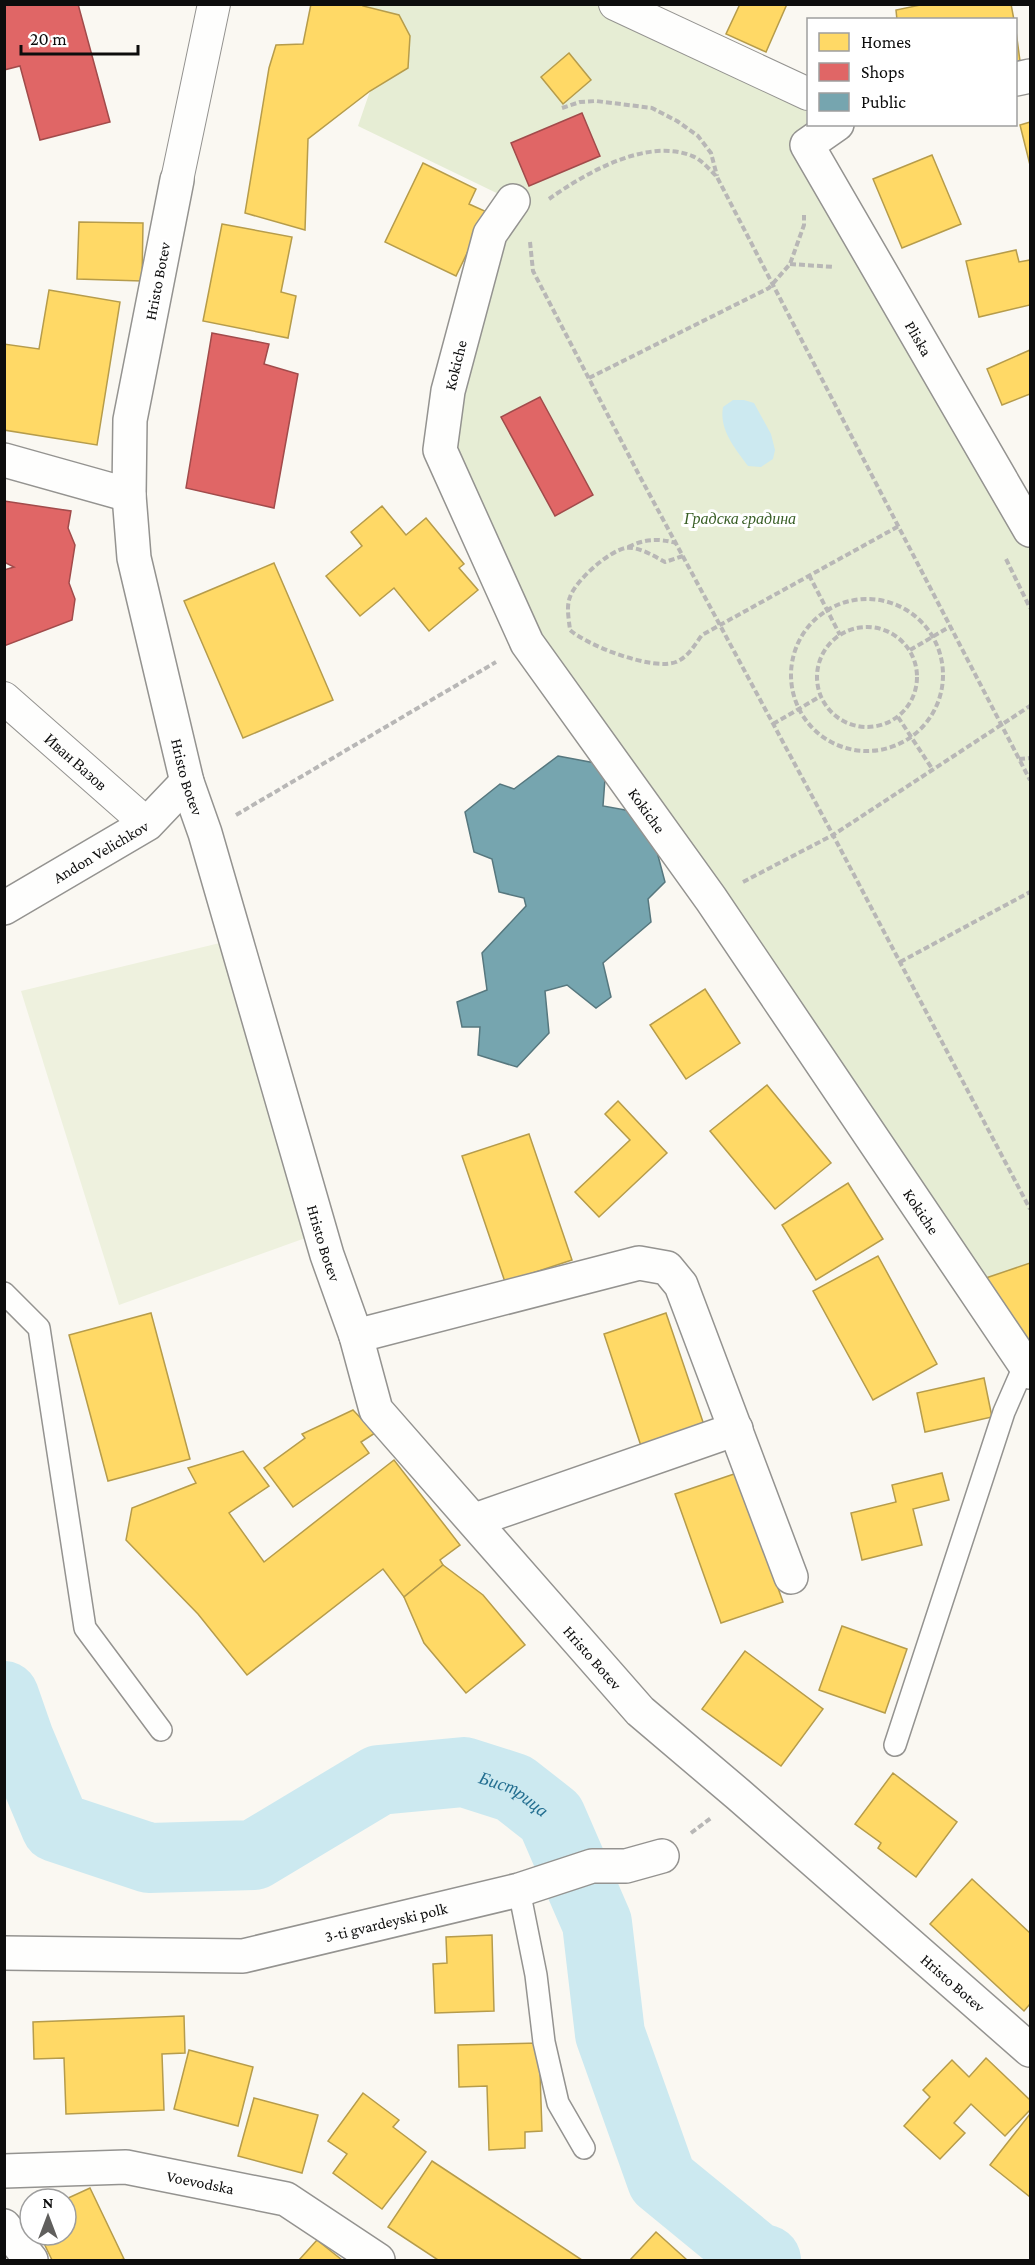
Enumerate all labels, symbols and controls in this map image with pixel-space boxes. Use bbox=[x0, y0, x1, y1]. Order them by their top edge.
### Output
scale bar bbox=[21, 18, 138, 56]
legend bbox=[807, 18, 1017, 126]
text: 20 m bbox=[30, 29, 67, 49]
text: Homes bbox=[861, 32, 911, 52]
text: Shops bbox=[861, 62, 905, 82]
text: Public bbox=[861, 92, 906, 112]
street label: Hristo Botev bbox=[142, 240, 173, 322]
street label: Pliska bbox=[902, 318, 936, 360]
street label: Kokiche bbox=[441, 338, 470, 392]
park label: Градска градина bbox=[683, 510, 796, 528]
street label: Иван Вазов bbox=[41, 730, 111, 794]
street label: Hristo Botev bbox=[168, 737, 206, 818]
street label: Kokiche bbox=[625, 785, 669, 836]
street label: Andon Velichkov bbox=[50, 817, 152, 886]
street label: Kokiche bbox=[900, 1186, 943, 1238]
street label: Hristo Botev bbox=[304, 1203, 344, 1284]
street label: Hristo Botev bbox=[560, 1622, 625, 1693]
water label: Бистрица bbox=[476, 1767, 552, 1821]
street label: 3-ti gvardeyski polk bbox=[323, 1899, 449, 1945]
street label: Hristo Botev bbox=[918, 1951, 989, 2016]
street label: Voevodska bbox=[165, 2167, 236, 2198]
north arrow bbox=[18, 2187, 78, 2247]
text: N bbox=[43, 2194, 54, 2211]

